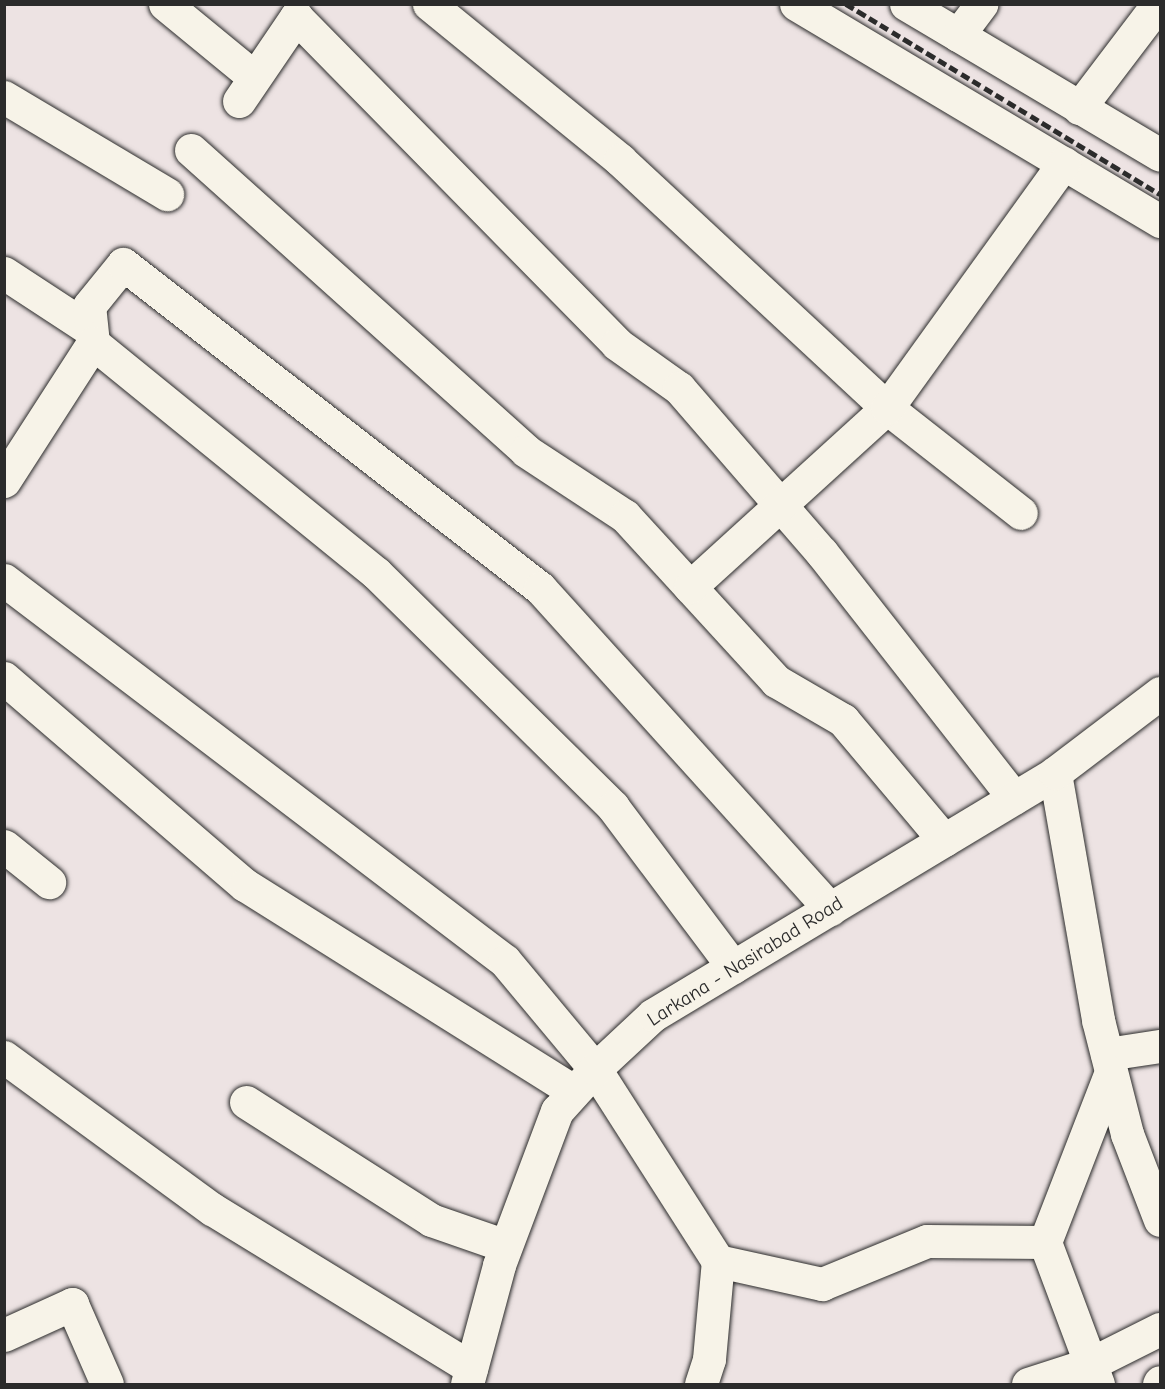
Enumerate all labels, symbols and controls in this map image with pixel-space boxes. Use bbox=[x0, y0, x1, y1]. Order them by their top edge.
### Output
street label: Larkana - Nasirabad Road bbox=[643, 891, 847, 1031]

